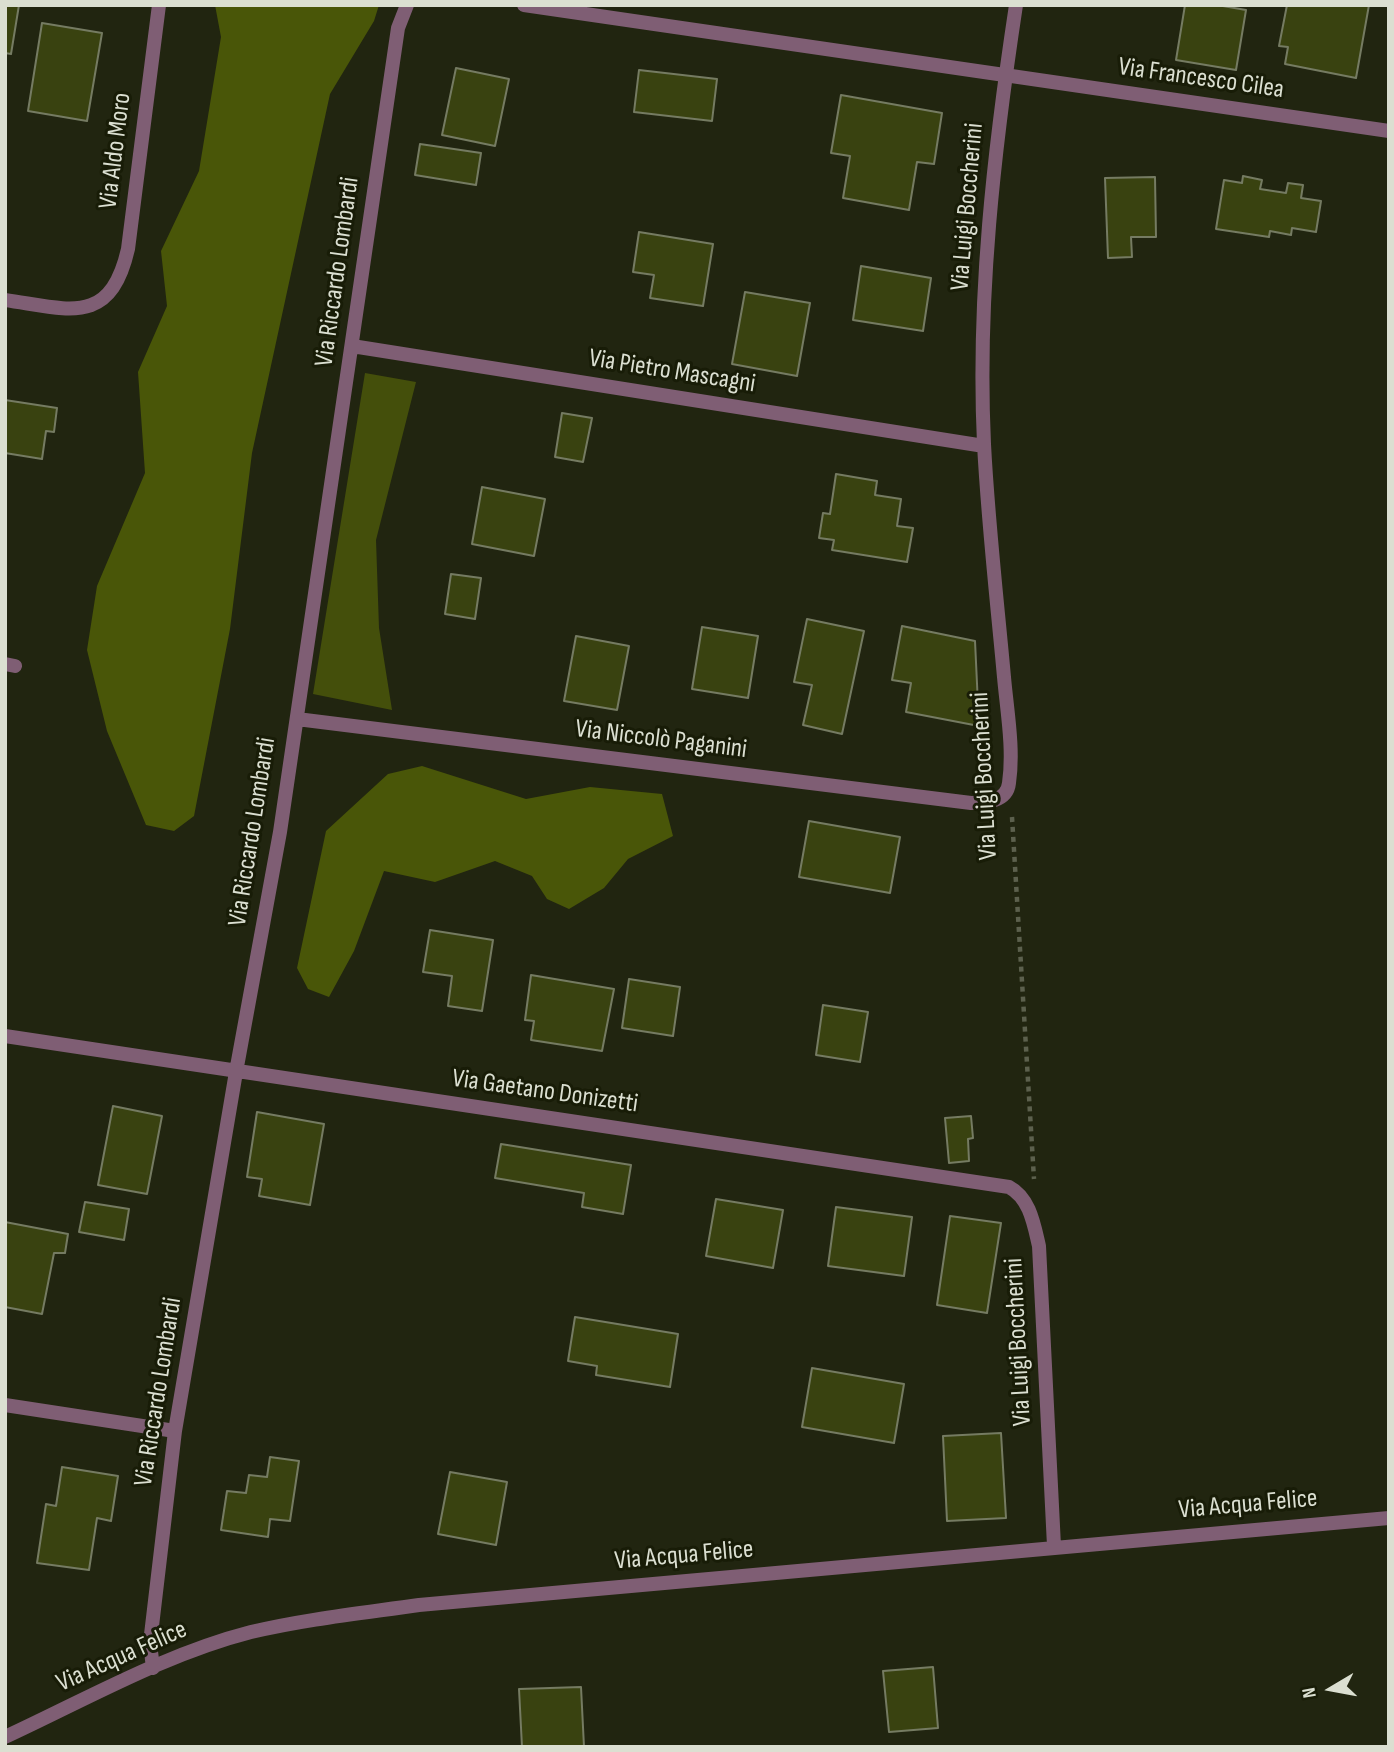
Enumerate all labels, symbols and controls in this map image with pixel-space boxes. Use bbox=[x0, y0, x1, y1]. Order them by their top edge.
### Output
street label: Via Francesco Cilea bbox=[1116, 52, 1286, 106]
street label: Via Aldo Moro bbox=[93, 91, 139, 211]
street label: Via Luigi Boccherini bbox=[945, 122, 991, 292]
street label: Via Riccardo Lombardi bbox=[309, 175, 367, 369]
street label: Via Pietro Mascagni bbox=[587, 343, 757, 401]
street label: Via Luigi Boccherini bbox=[965, 691, 1005, 861]
street label: Via Niccolò Paganini bbox=[573, 714, 749, 766]
street label: Via Riccardo Lombardi bbox=[223, 735, 283, 929]
street label: Via Gaetano Donizetti bbox=[450, 1064, 640, 1120]
street label: Via Luigi Boccherini bbox=[999, 1257, 1039, 1427]
street label: Via Riccardo Lombardi bbox=[129, 1295, 189, 1489]
street label: Via Acqua Felice bbox=[1177, 1483, 1319, 1527]
street label: Via Acqua Felice bbox=[613, 1534, 755, 1578]
street label: Via Acqua Felice bbox=[52, 1614, 192, 1700]
north arrow bbox=[1296, 1654, 1366, 1724]
text: N bbox=[1298, 1686, 1322, 1700]

